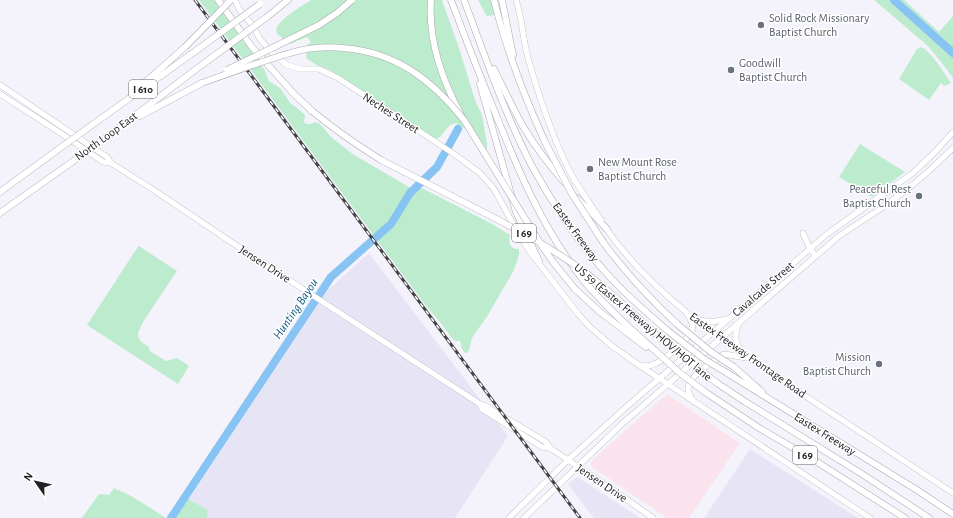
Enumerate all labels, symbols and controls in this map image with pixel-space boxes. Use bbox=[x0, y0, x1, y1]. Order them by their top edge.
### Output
place label: Solid Rock Missionary Baptist Church bbox=[769, 12, 869, 38]
marker: Solid Rock Missionary Baptist Church bbox=[756, 20, 766, 30]
place label: Goodwill Baptist Church bbox=[739, 57, 807, 83]
marker: Goodwill Baptist Church bbox=[726, 65, 736, 75]
road number: I 610 bbox=[129, 80, 157, 98]
street label: Neches Street bbox=[361, 90, 421, 136]
street label: North Loop East bbox=[73, 109, 139, 163]
place label: New Mount Rose Baptist Church bbox=[598, 156, 677, 182]
marker: New Mount Rose Baptist Church bbox=[585, 164, 595, 174]
place label: Peaceful Rest Baptist Church bbox=[843, 183, 911, 209]
marker: Peaceful Rest Baptist Church bbox=[914, 191, 924, 201]
street label: Eastex Freeway bbox=[550, 200, 601, 264]
road number: I 69 bbox=[512, 224, 536, 242]
street label: Jensen Drive bbox=[237, 243, 293, 285]
street label: Cavalcade Street bbox=[730, 259, 796, 319]
street label: US 59 (Eastex Freeway) HOV/HOT lane bbox=[571, 261, 714, 384]
water label: Hunting Bayou bbox=[271, 276, 321, 342]
street label: Eastex Freeway Frontage Road bbox=[687, 310, 808, 401]
place label: Mission Baptist Church bbox=[803, 351, 871, 377]
marker: Mission Baptist Church bbox=[874, 359, 884, 369]
street label: Eastex Freeway bbox=[792, 410, 858, 458]
road number: I 69 bbox=[793, 446, 817, 464]
north arrow bbox=[16, 462, 56, 502]
street label: Jensen Drive bbox=[574, 462, 630, 504]
text: N bbox=[21, 470, 35, 483]

